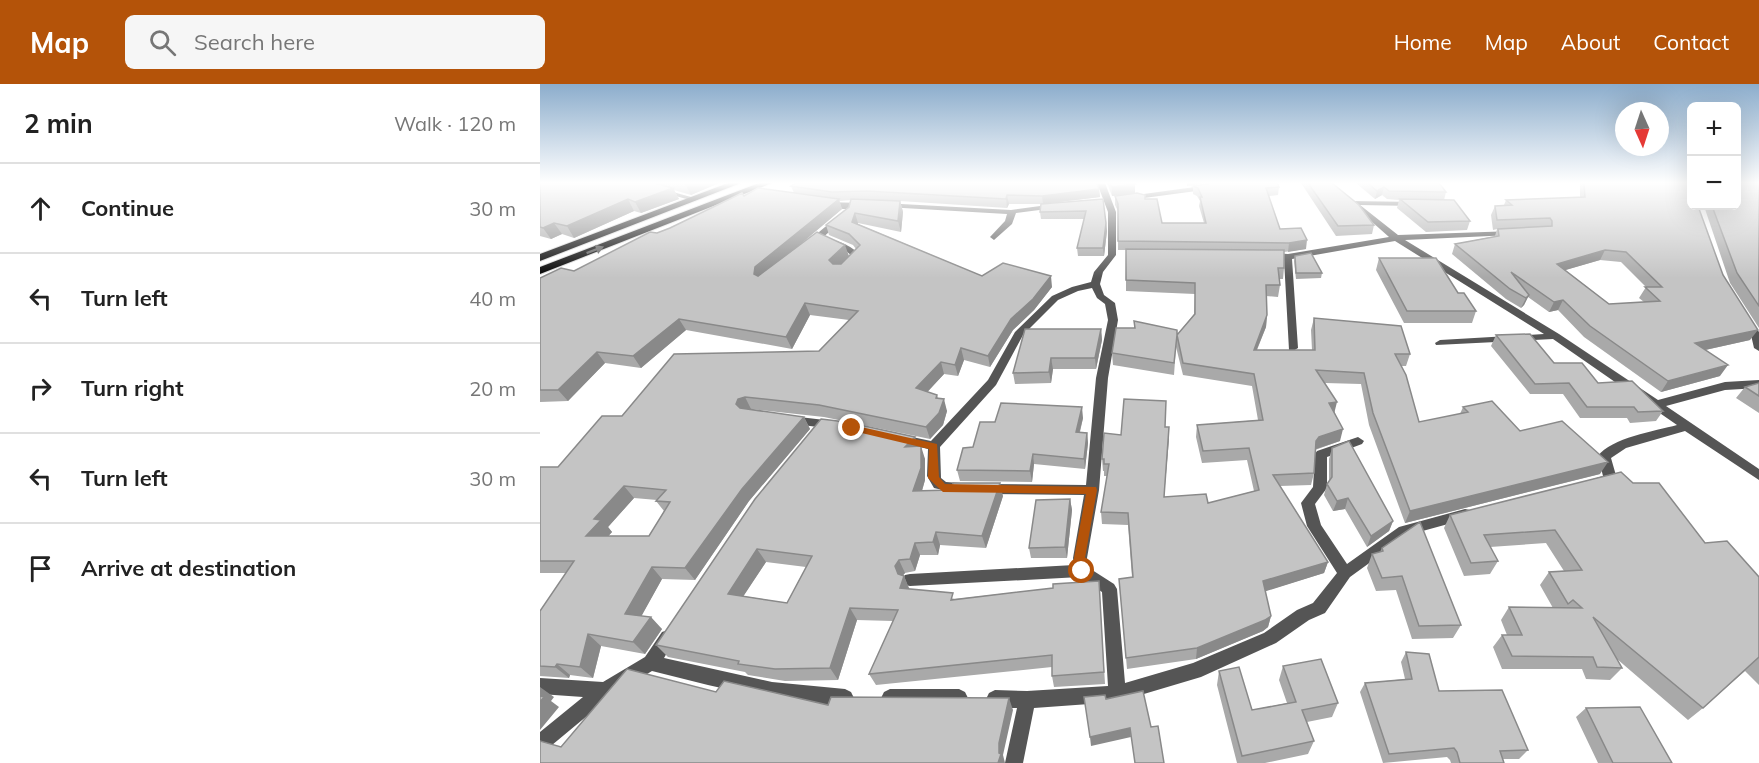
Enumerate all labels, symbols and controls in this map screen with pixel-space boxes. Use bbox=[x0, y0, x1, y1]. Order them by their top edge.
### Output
search box bbox=[125, 15, 545, 69]
text: Map bbox=[30, 25, 89, 60]
icon: search bbox=[146, 26, 179, 59]
text: Search here bbox=[194, 28, 315, 56]
text: Home bbox=[1394, 29, 1452, 55]
text: Map bbox=[1485, 29, 1528, 55]
text: About bbox=[1561, 29, 1620, 55]
text: Contact bbox=[1653, 29, 1729, 55]
north arrow bbox=[1615, 102, 1669, 156]
map controls bbox=[1687, 102, 1741, 210]
button: + bbox=[1687, 102, 1741, 156]
text: 2 min bbox=[24, 107, 93, 140]
text: Walk · 120 m bbox=[394, 111, 516, 136]
button: − bbox=[1687, 156, 1741, 210]
icon: ahead bbox=[24, 192, 57, 225]
text: Continue bbox=[81, 194, 174, 222]
text: 30 m bbox=[469, 196, 516, 221]
one-way arrow bbox=[586, 245, 604, 255]
icon: left bbox=[24, 282, 57, 315]
text: Turn left bbox=[81, 284, 168, 312]
text: 40 m bbox=[469, 286, 516, 311]
icon: right bbox=[24, 372, 57, 405]
text: Turn right bbox=[81, 374, 184, 402]
text: 20 m bbox=[469, 376, 516, 401]
route end bbox=[838, 414, 864, 440]
icon: left bbox=[24, 462, 57, 495]
text: Turn left bbox=[81, 464, 168, 492]
text: 30 m bbox=[469, 466, 516, 491]
icon: arrive bbox=[24, 552, 57, 585]
text: Arrive at destination bbox=[81, 554, 296, 582]
route start bbox=[1068, 557, 1094, 583]

